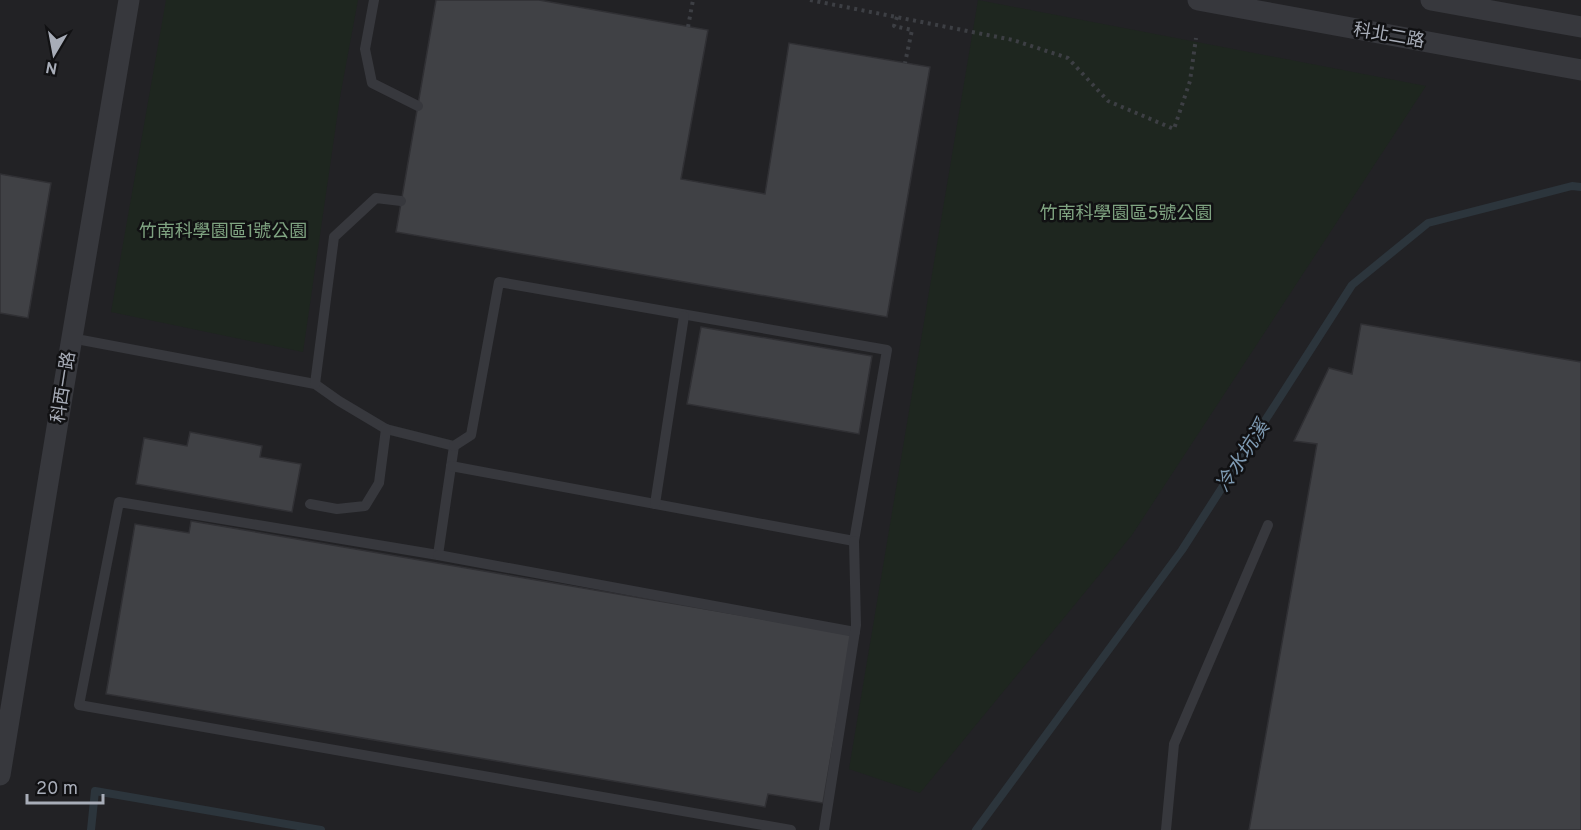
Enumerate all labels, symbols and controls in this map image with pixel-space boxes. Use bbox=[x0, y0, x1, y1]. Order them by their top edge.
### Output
street label: 科北二路 bbox=[1351, 19, 1426, 54]
north arrow bbox=[24, 24, 84, 84]
text: N bbox=[44, 56, 59, 78]
park label: 竹南科學園區5號公園 bbox=[1039, 203, 1213, 226]
park label: 竹南科學園區1號公園 bbox=[139, 221, 307, 244]
street label: 科西一路 bbox=[47, 350, 81, 425]
water label: 冷水坑溪 bbox=[1211, 414, 1278, 498]
scale bar bbox=[27, 767, 104, 805]
text: 20 m bbox=[36, 778, 78, 801]

